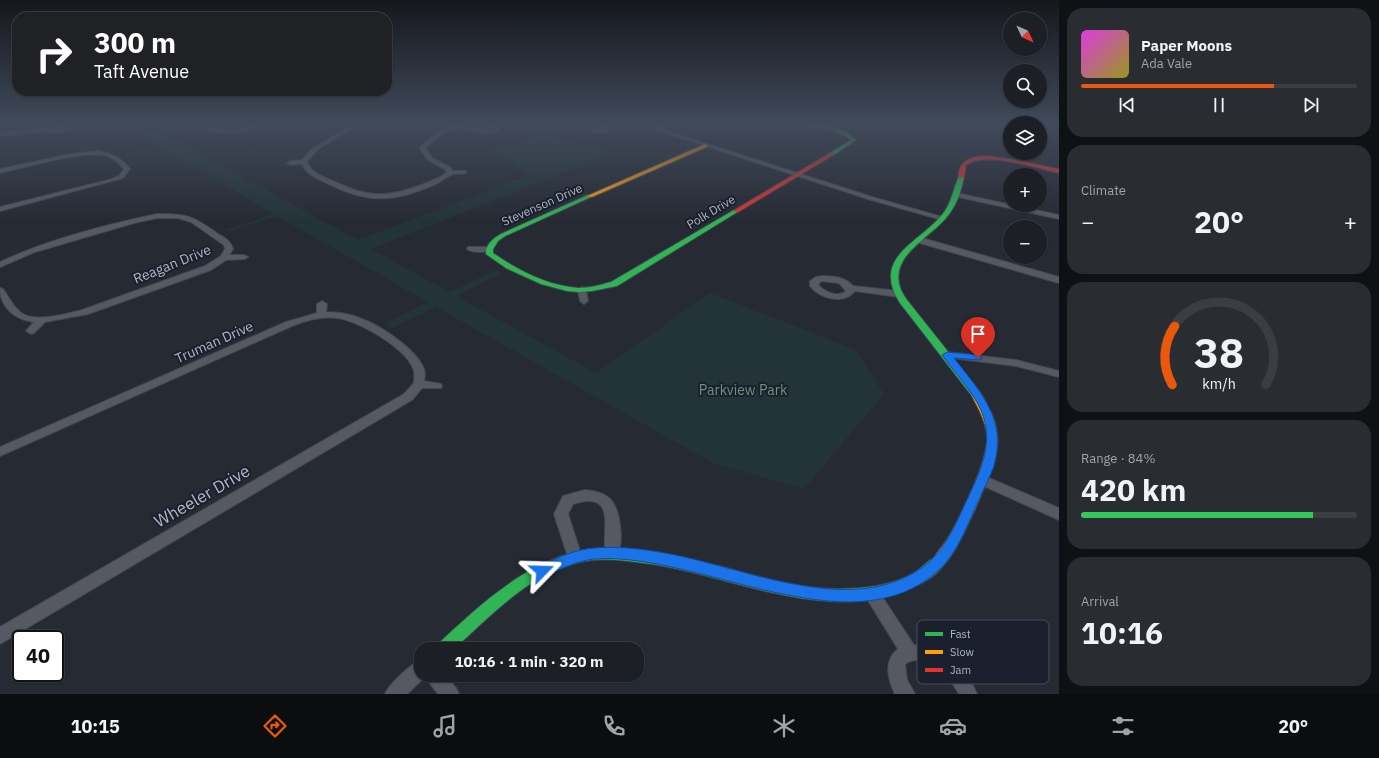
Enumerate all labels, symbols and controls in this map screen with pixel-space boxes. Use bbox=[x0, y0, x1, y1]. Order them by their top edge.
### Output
north arrow bbox=[1003, 12, 1047, 56]
map controls bbox=[1003, 12, 1047, 264]
text: 300 m bbox=[94, 24, 176, 61]
icon: right bbox=[28, 28, 80, 80]
text: Paper Moons bbox=[1141, 36, 1232, 55]
text: Ada Vale bbox=[1141, 55, 1192, 72]
text: Taft Avenue bbox=[94, 60, 189, 83]
button: search bbox=[1003, 64, 1047, 108]
icon: previous bbox=[1116, 94, 1138, 116]
icon: pause bbox=[1208, 94, 1230, 116]
icon: next bbox=[1300, 94, 1322, 116]
button: layers bbox=[1003, 116, 1047, 160]
button: + bbox=[1003, 168, 1047, 212]
street label: Stevenson Drive bbox=[499, 180, 585, 229]
text: Climate bbox=[1081, 182, 1126, 199]
street label: Polk Drive bbox=[684, 191, 738, 232]
text: 20° bbox=[1194, 202, 1244, 241]
text: − bbox=[1081, 207, 1094, 236]
text: + bbox=[1344, 207, 1357, 236]
button: − bbox=[1003, 220, 1047, 264]
street label: Reagan Drive bbox=[130, 240, 214, 288]
street label: Truman Drive bbox=[172, 317, 256, 367]
pin bbox=[961, 317, 995, 358]
icon: arrive bbox=[967, 323, 989, 345]
text: 38 bbox=[1194, 325, 1244, 379]
text: km/h bbox=[1202, 374, 1236, 393]
park label: Parkview Park bbox=[699, 381, 788, 399]
text: Range · 84% bbox=[1081, 450, 1155, 467]
street label: Wheeler Drive bbox=[150, 460, 254, 532]
text: 420 km bbox=[1081, 470, 1186, 509]
position arrow bbox=[521, 550, 563, 592]
text: Arrival bbox=[1081, 593, 1119, 610]
text: 10:16 bbox=[1081, 613, 1163, 652]
legend bbox=[917, 620, 1049, 684]
text: Fast bbox=[950, 627, 971, 641]
speed limit sign: 40 bbox=[12, 630, 64, 682]
text: Slow bbox=[950, 645, 974, 659]
text: 10:16 · 1 min · 320 m bbox=[455, 652, 603, 671]
text: Jam bbox=[950, 663, 971, 677]
icon: directions bbox=[261, 712, 289, 740]
icon: music bbox=[431, 712, 459, 740]
icon: phone bbox=[600, 712, 628, 740]
icon: climate bbox=[770, 712, 798, 740]
icon: car bbox=[939, 712, 967, 740]
icon: filters bbox=[1109, 712, 1137, 740]
text: 10:15 bbox=[71, 715, 120, 738]
text: 20° bbox=[1278, 715, 1308, 738]

